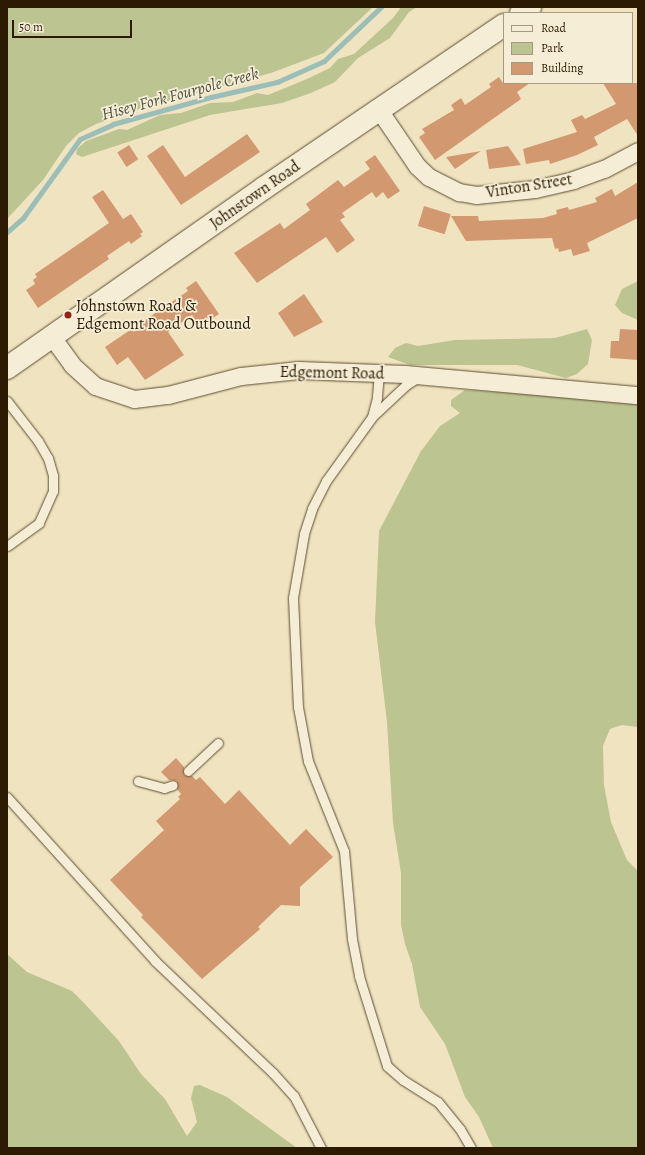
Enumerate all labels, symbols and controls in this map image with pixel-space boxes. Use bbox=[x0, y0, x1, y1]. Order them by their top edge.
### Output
scale bar bbox=[14, 12, 134, 38]
legend bbox=[503, 12, 633, 84]
text: 50 m bbox=[19, 19, 43, 35]
text: Road bbox=[541, 20, 566, 36]
text: Park bbox=[541, 40, 564, 56]
text: Building bbox=[541, 60, 583, 76]
water label: Hisey Fork Fourpole Creek bbox=[99, 63, 261, 125]
street label: Johnstown Road bbox=[206, 157, 304, 233]
street label: Vinton Street bbox=[485, 170, 573, 202]
place label: Johnstown Road & Edgemont Road Outbound bbox=[76, 296, 251, 334]
marker: Johnstown Road & Edgemont Road Outbound bbox=[63, 310, 73, 320]
street label: Edgemont Road bbox=[280, 362, 384, 384]

